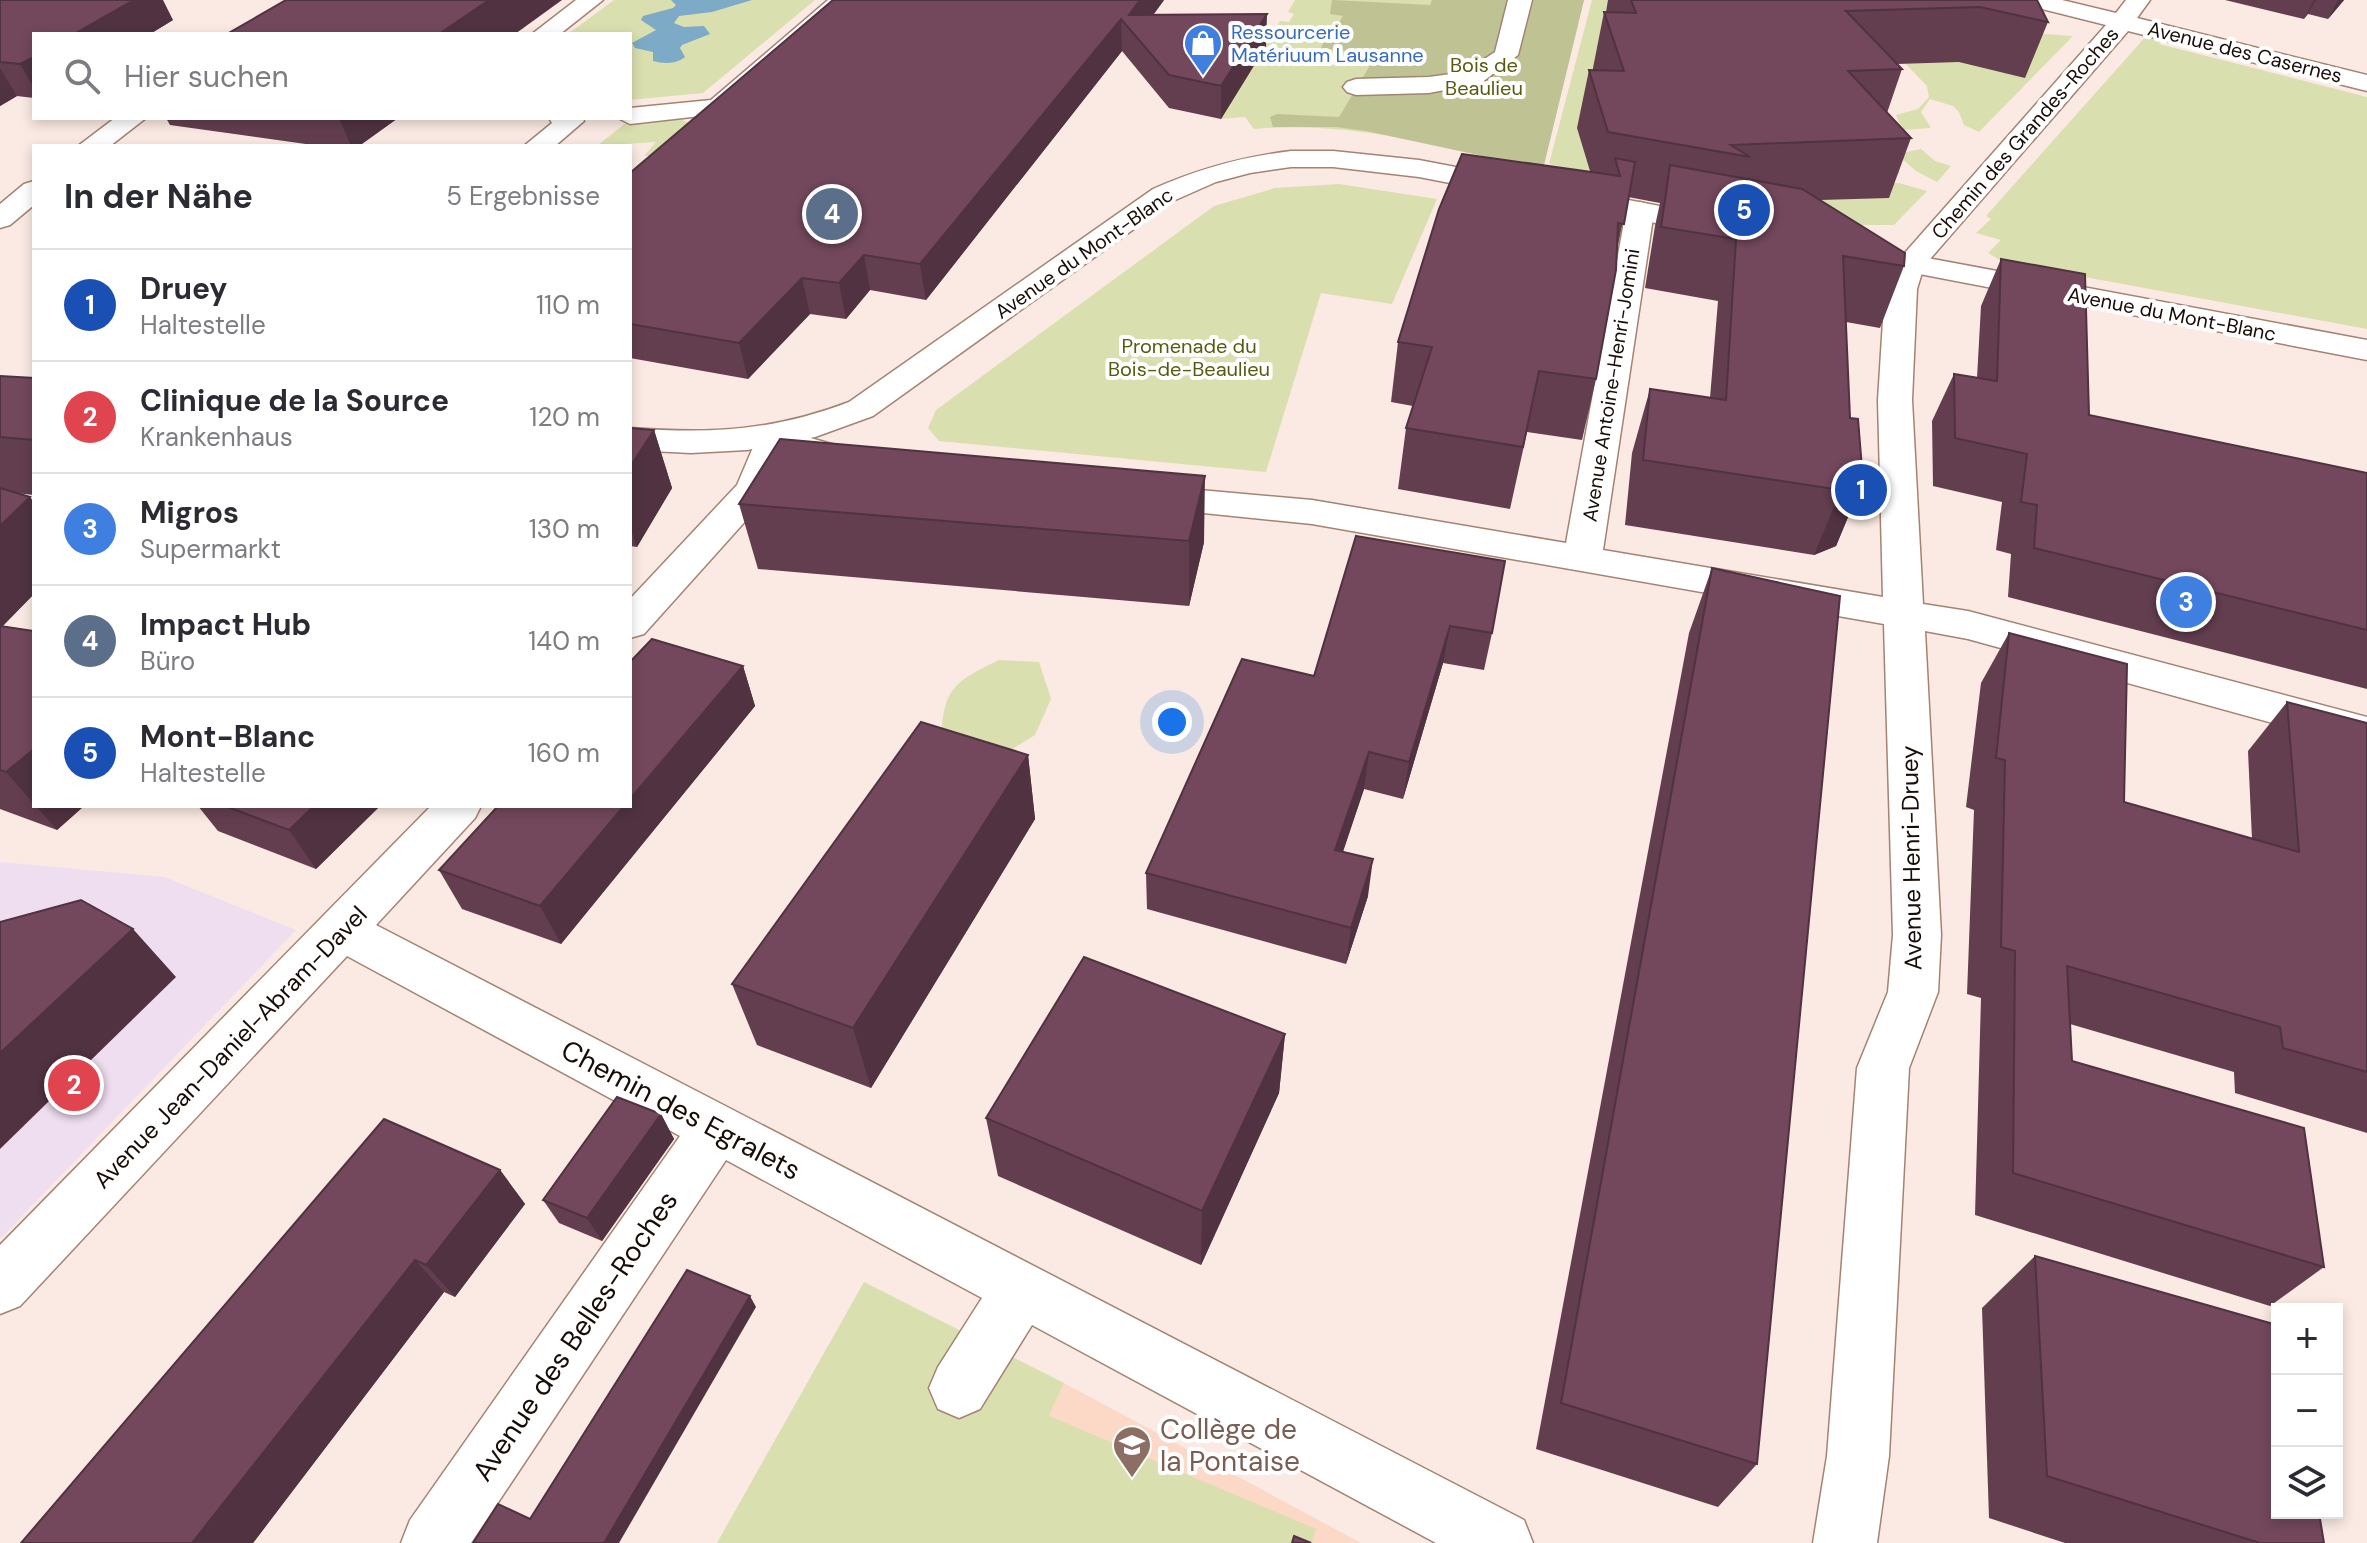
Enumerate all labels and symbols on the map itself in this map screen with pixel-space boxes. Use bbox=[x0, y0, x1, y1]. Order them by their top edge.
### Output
street label: Avenue des Casernes bbox=[2145, 15, 2345, 89]
place label: Ressourcerie Matériuum Lausanne bbox=[1231, 19, 1424, 68]
street label: Chemin des Grandes-Roches bbox=[1926, 21, 2124, 245]
shop icon: Ressourcerie Matériuum Lausanne bbox=[1182, 22, 1224, 77]
park label: Bois de Beaulieu bbox=[1445, 52, 1523, 101]
pin: 5 bbox=[1718, 180, 1770, 240]
street label: Avenue du Mont-Blanc bbox=[990, 182, 1178, 324]
pin: 4 bbox=[806, 184, 858, 244]
street label: Avenue Antoine-Henri-Jomini bbox=[1577, 247, 1645, 523]
street label: Avenue du Mont-Blanc bbox=[2066, 281, 2278, 347]
park label: Promenade du Bois-de-Beaulieu bbox=[1108, 333, 1270, 382]
pin: 1 bbox=[1835, 460, 1887, 520]
pin: 3 bbox=[2160, 572, 2212, 632]
your location bbox=[1152, 702, 1192, 742]
street label: Avenue Henri-Druey bbox=[1894, 745, 1928, 971]
street label: Avenue Jean-Daniel-Abram-Davel bbox=[86, 899, 374, 1195]
street label: Chemin des Egralets bbox=[555, 1031, 807, 1189]
pin: 2 bbox=[48, 1055, 100, 1115]
street label: Avenue des Belles-Roches bbox=[464, 1184, 686, 1488]
place label: Collège de la Pontaise bbox=[1160, 1411, 1300, 1480]
school or university icon: Collège de la Pontaise bbox=[1111, 1424, 1153, 1479]

